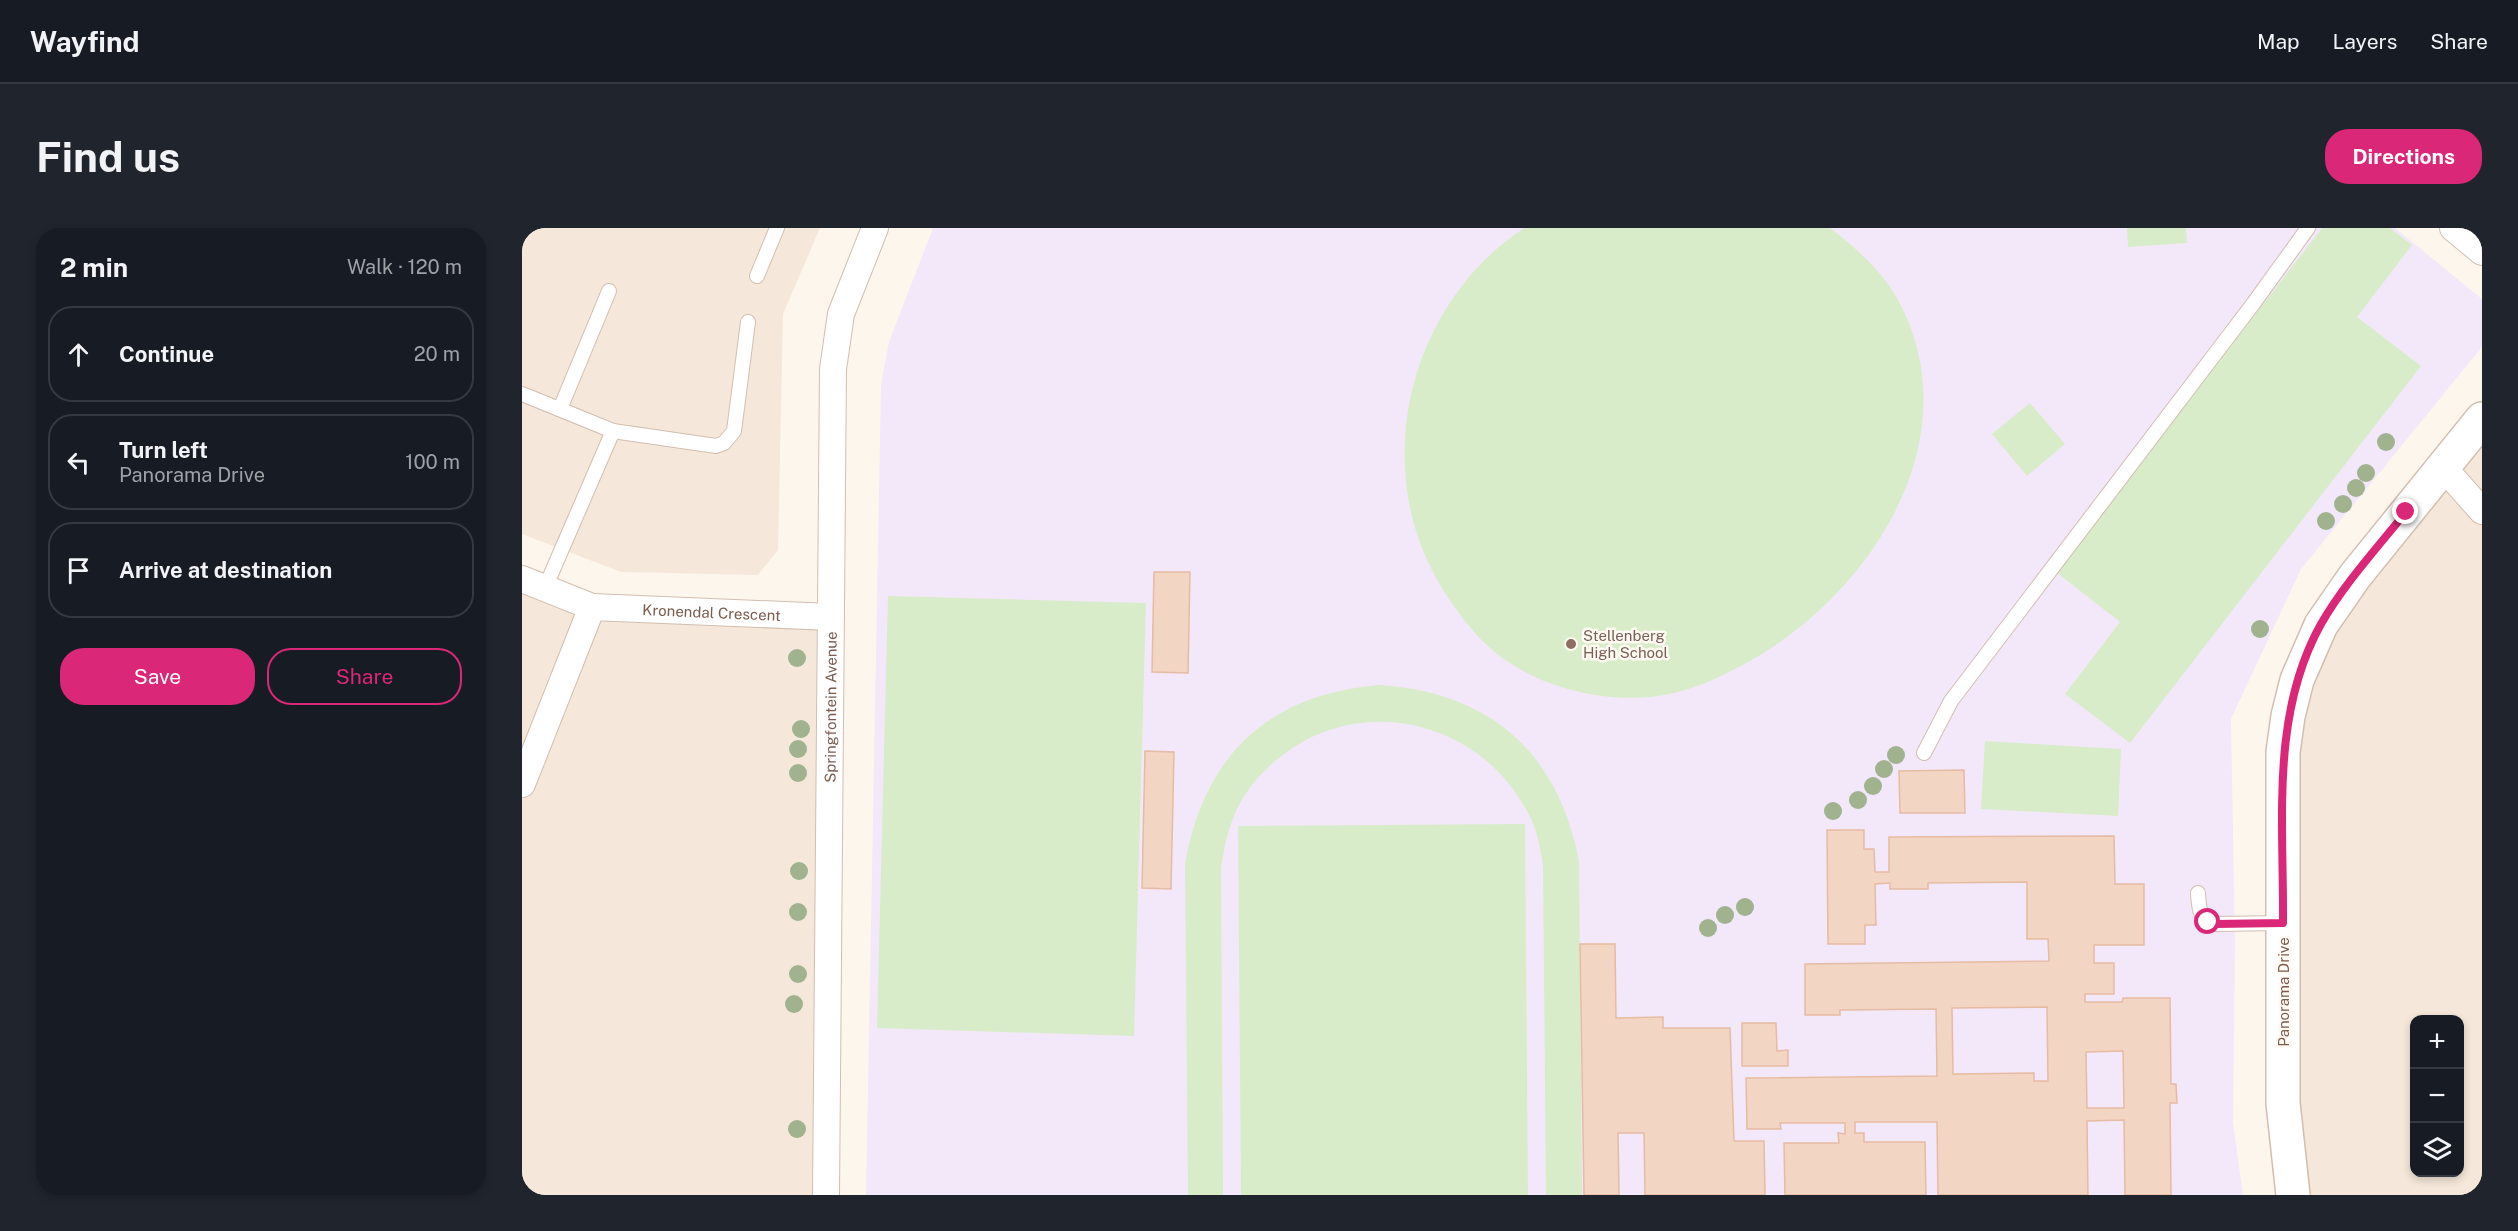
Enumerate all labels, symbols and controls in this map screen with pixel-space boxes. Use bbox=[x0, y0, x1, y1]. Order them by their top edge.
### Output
text: Wayfind bbox=[30, 25, 140, 58]
text: Map bbox=[2257, 29, 2300, 54]
text: Layers bbox=[2333, 29, 2397, 54]
text: Share bbox=[2430, 29, 2488, 54]
button: Directions bbox=[2325, 129, 2482, 184]
text: Find us bbox=[36, 132, 180, 181]
text: 2 min bbox=[60, 252, 128, 283]
text: Walk · 120 m bbox=[347, 255, 462, 279]
icon: ahead bbox=[62, 338, 95, 371]
text: Continue bbox=[119, 341, 214, 367]
text: 20 m bbox=[414, 342, 460, 366]
text: Turn left bbox=[119, 437, 208, 463]
icon: left bbox=[62, 446, 95, 479]
text: 100 m bbox=[405, 450, 460, 474]
text: Panorama Drive bbox=[119, 463, 265, 487]
route end bbox=[2392, 498, 2418, 524]
icon: arrive bbox=[62, 554, 95, 587]
text: Arrive at destination bbox=[119, 557, 332, 583]
street label: Kronendal Crescent bbox=[642, 601, 781, 623]
place label: Stellenberg High School bbox=[1583, 627, 1668, 661]
street label: Springfontein Avenue bbox=[821, 631, 839, 783]
marker: Stellenberg High School bbox=[1564, 637, 1578, 651]
button: Save bbox=[60, 648, 255, 705]
button: Share bbox=[267, 648, 462, 705]
route start bbox=[2194, 908, 2220, 934]
street label: Panorama Drive bbox=[2275, 937, 2292, 1047]
map controls bbox=[2410, 1015, 2464, 1177]
button: + bbox=[2410, 1015, 2464, 1069]
button: − bbox=[2410, 1069, 2464, 1123]
button: layers bbox=[2410, 1123, 2464, 1177]

